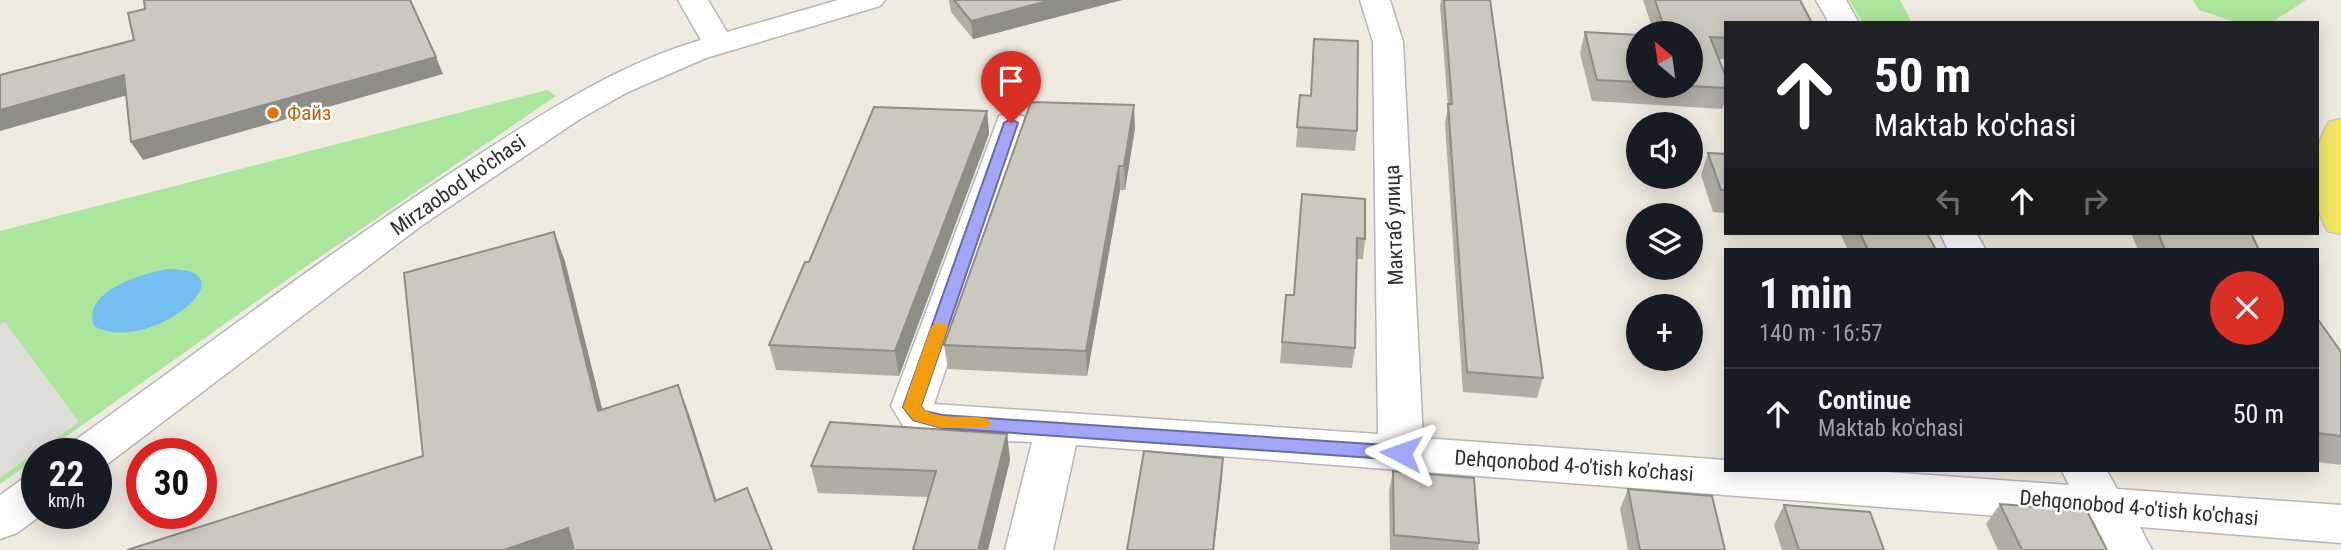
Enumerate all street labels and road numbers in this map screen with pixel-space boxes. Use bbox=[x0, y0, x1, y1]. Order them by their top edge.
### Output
street label: Mirzaobod ko'chasi bbox=[386, 130, 530, 240]
street label: Мактаб улица bbox=[1380, 164, 1408, 286]
street label: Dehqonobod 4-o'tish ko'chasi bbox=[1454, 446, 1694, 486]
street label: Dehqonobod 4-o'tish ko'chasi bbox=[2019, 486, 2259, 530]

